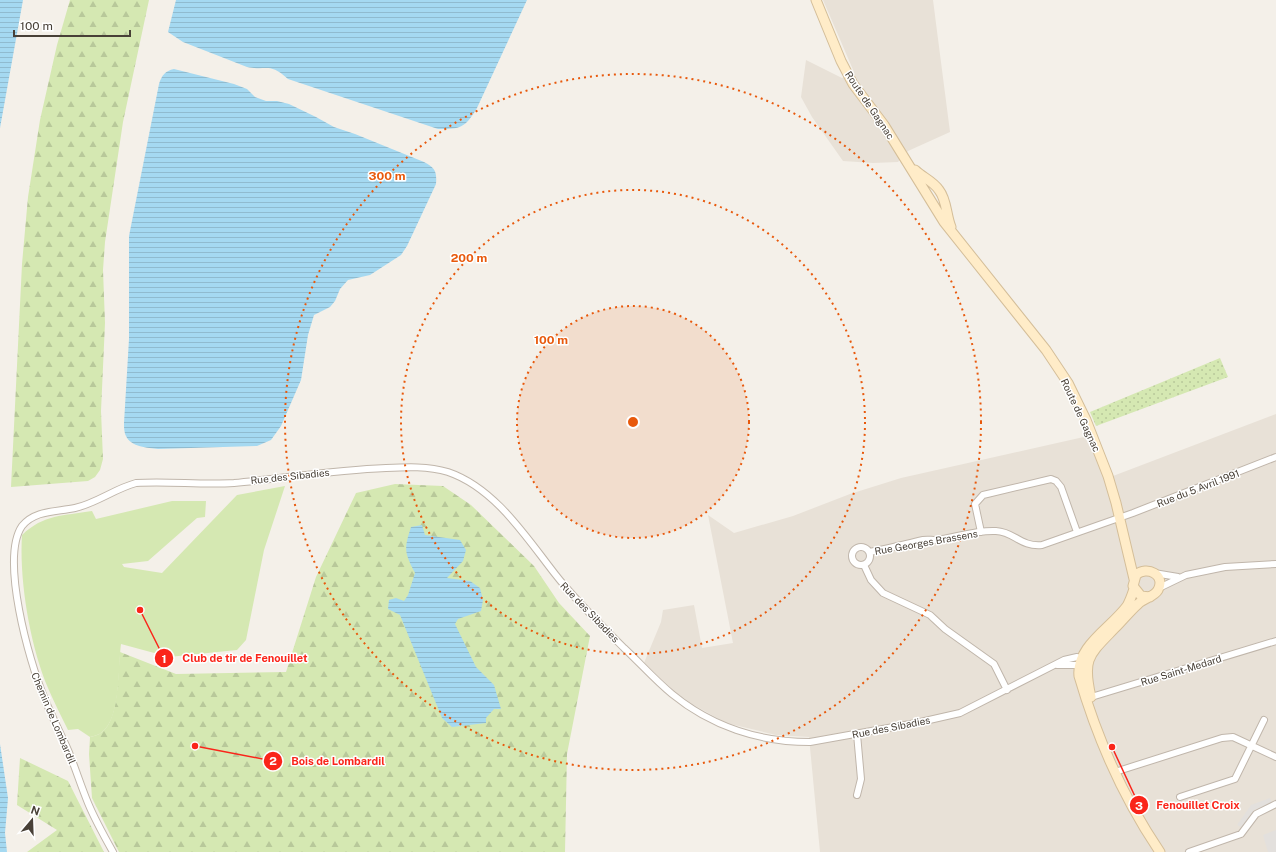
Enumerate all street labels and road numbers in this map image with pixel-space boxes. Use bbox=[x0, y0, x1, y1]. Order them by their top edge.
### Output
street label: Route de Gagnac bbox=[843, 69, 897, 141]
street label: Route de Gagnac bbox=[1059, 376, 1103, 454]
street label: Rue des Sibadies bbox=[250, 466, 330, 486]
street label: Rue du 5 Avril 1991 bbox=[1155, 467, 1241, 509]
street label: Rue Georges Brassens bbox=[873, 527, 979, 557]
street label: Rue des Sibadies bbox=[558, 579, 622, 645]
street label: Rue Saint-Medard bbox=[1139, 652, 1223, 688]
street label: Chemin de Lombardil bbox=[29, 670, 79, 766]
street label: Rue des Sibadies bbox=[851, 714, 931, 740]

